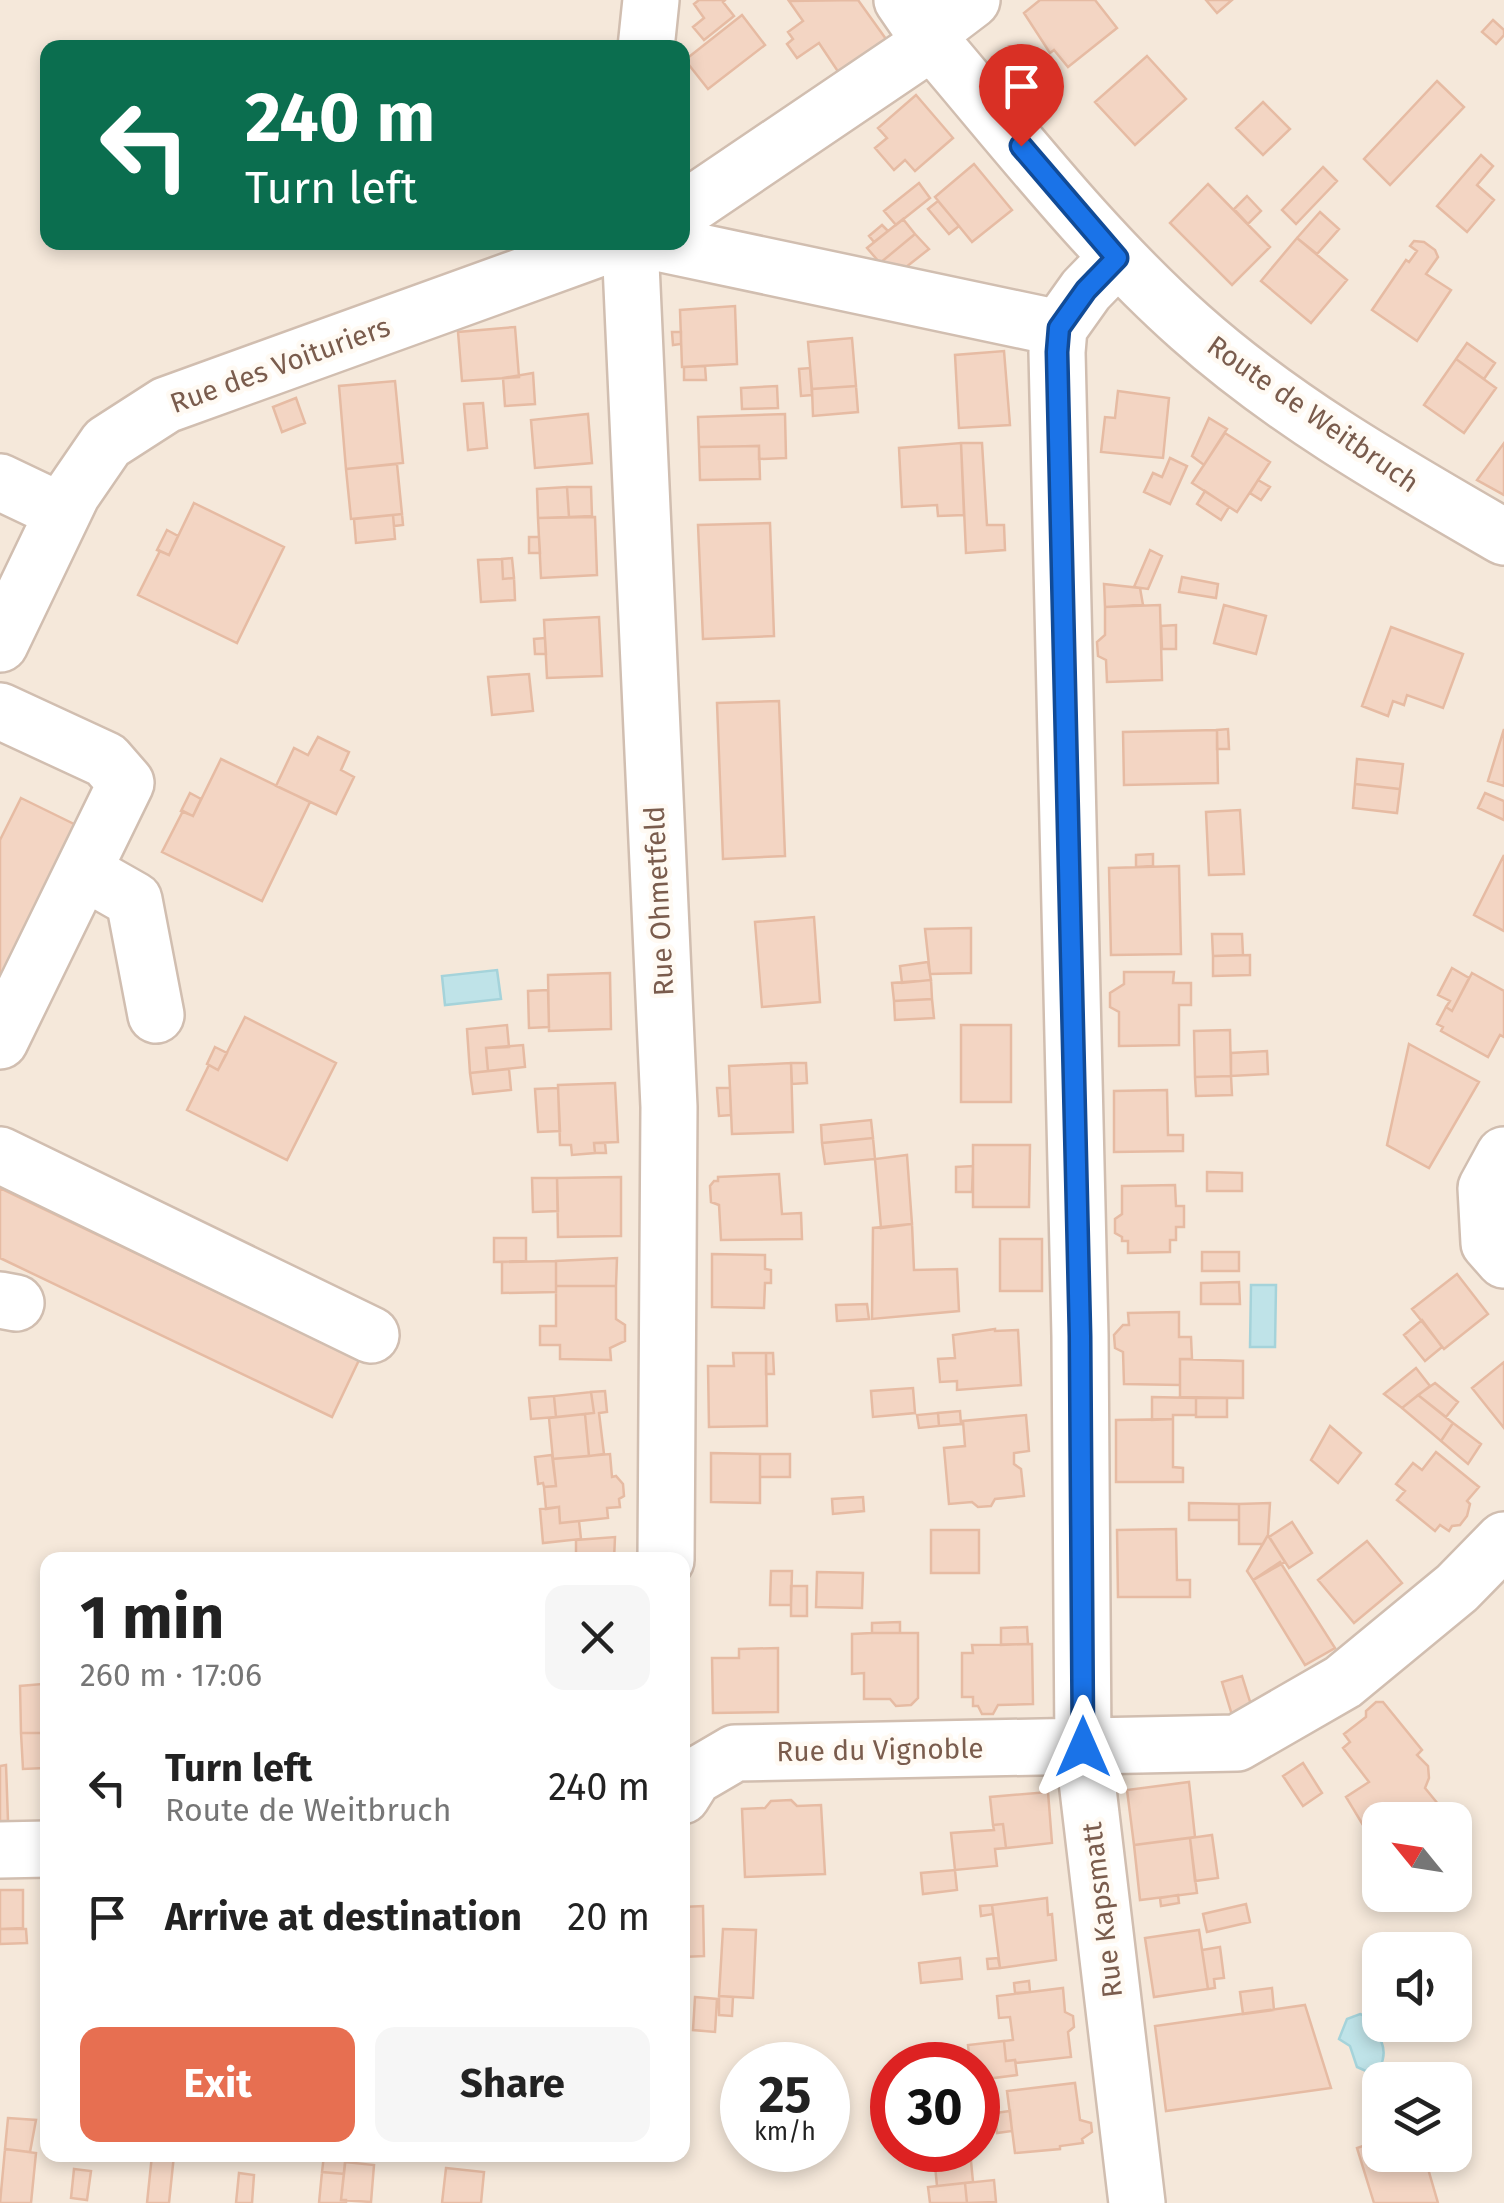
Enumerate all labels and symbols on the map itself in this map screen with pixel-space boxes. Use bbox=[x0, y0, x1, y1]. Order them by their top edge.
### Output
pin bbox=[979, 44, 1064, 147]
street label: Rue des Voituriers bbox=[166, 310, 394, 420]
street label: Route de Weitbruch bbox=[1201, 329, 1425, 499]
street label: Rue Ohmetfeld bbox=[638, 805, 680, 997]
position arrow bbox=[1031, 1695, 1135, 1799]
street label: Rue du Vignoble bbox=[776, 1732, 984, 1768]
north arrow bbox=[1362, 1802, 1472, 1912]
street label: Rue Kapsmatt bbox=[1075, 1819, 1129, 2000]
speed limit sign: 30 bbox=[870, 2042, 1000, 2172]

